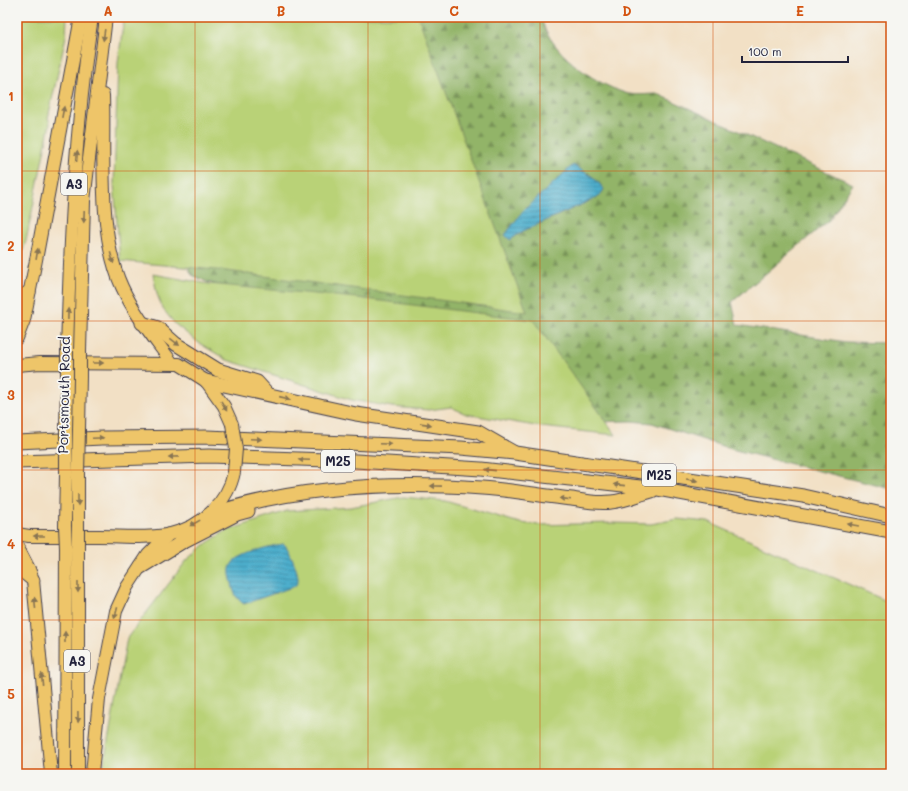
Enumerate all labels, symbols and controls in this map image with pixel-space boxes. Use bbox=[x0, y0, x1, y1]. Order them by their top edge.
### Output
text: A bbox=[103, 2, 113, 19]
text: B bbox=[277, 2, 286, 19]
text: C bbox=[449, 2, 459, 19]
text: D bbox=[622, 2, 632, 19]
text: E bbox=[796, 2, 804, 19]
one-way arrow bbox=[101, 29, 107, 41]
scale bar bbox=[742, 38, 848, 64]
text: 100 m bbox=[748, 43, 782, 59]
text: 1 bbox=[8, 87, 14, 104]
one-way arrow bbox=[61, 106, 67, 118]
one-way arrow bbox=[73, 150, 80, 162]
road number: A3 bbox=[61, 173, 87, 195]
one-way arrow bbox=[81, 211, 87, 224]
text: 2 bbox=[7, 237, 15, 254]
one-way arrow bbox=[34, 248, 40, 260]
one-way arrow bbox=[109, 252, 115, 264]
one-way arrow bbox=[65, 307, 71, 320]
street label: Portsmouth Road bbox=[53, 336, 74, 454]
one-way arrow bbox=[170, 338, 181, 347]
one-way arrow bbox=[92, 360, 105, 366]
text: 3 bbox=[7, 386, 15, 403]
one-way arrow bbox=[279, 395, 291, 401]
one-way arrow bbox=[220, 400, 227, 412]
one-way arrow bbox=[420, 421, 433, 427]
one-way arrow bbox=[92, 435, 105, 441]
one-way arrow bbox=[250, 436, 263, 442]
one-way arrow bbox=[380, 441, 392, 448]
road number: M25 bbox=[321, 450, 355, 472]
one-way arrow bbox=[167, 454, 180, 460]
one-way arrow bbox=[298, 456, 310, 463]
road number: M25 bbox=[642, 464, 676, 486]
one-way arrow bbox=[484, 467, 496, 473]
one-way arrow bbox=[686, 477, 698, 483]
one-way arrow bbox=[613, 481, 625, 488]
one-way arrow bbox=[429, 483, 442, 489]
one-way arrow bbox=[75, 494, 81, 507]
one-way arrow bbox=[559, 495, 571, 502]
one-way arrow bbox=[189, 520, 201, 527]
one-way arrow bbox=[847, 522, 859, 528]
one-way arrow bbox=[32, 533, 45, 539]
text: 4 bbox=[7, 535, 15, 552]
one-way arrow bbox=[75, 581, 81, 594]
one-way arrow bbox=[32, 597, 39, 609]
one-way arrow bbox=[113, 607, 119, 619]
one-way arrow bbox=[62, 630, 68, 643]
road number: A3 bbox=[64, 650, 90, 672]
one-way arrow bbox=[39, 673, 45, 685]
text: 5 bbox=[7, 685, 15, 702]
one-way arrow bbox=[75, 711, 81, 724]

